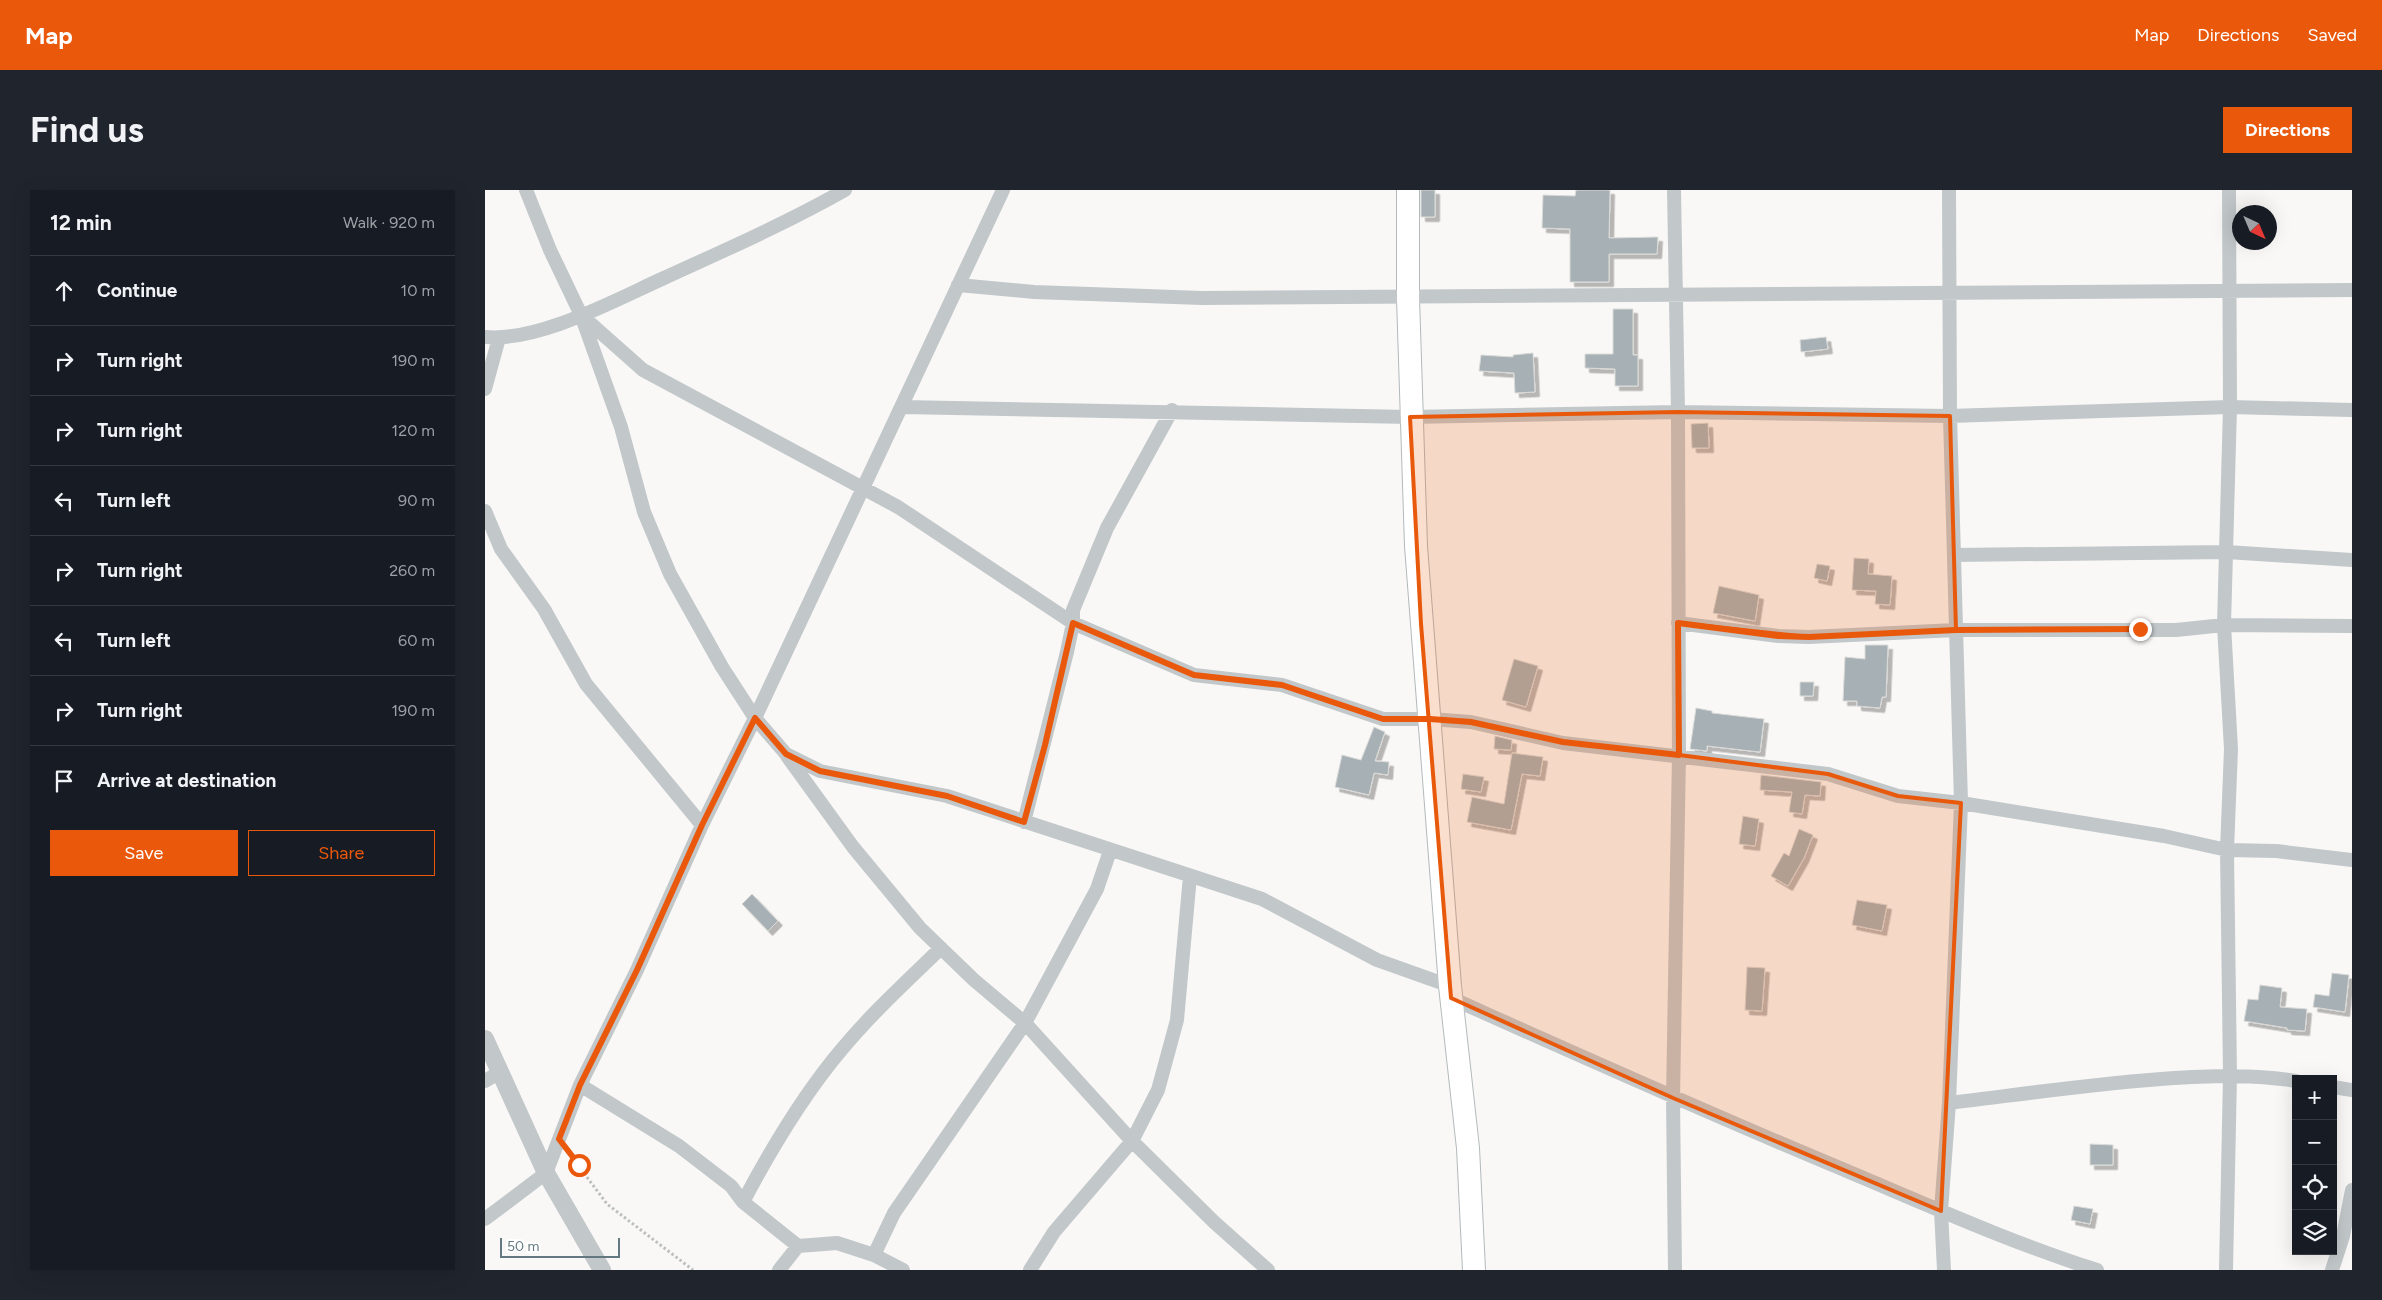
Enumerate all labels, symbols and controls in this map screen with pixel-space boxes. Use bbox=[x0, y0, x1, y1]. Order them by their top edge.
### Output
text: Map bbox=[25, 21, 73, 50]
text: Map bbox=[2134, 24, 2169, 46]
text: Directions bbox=[2197, 24, 2279, 46]
text: Saved bbox=[2307, 24, 2357, 46]
button: Directions bbox=[2223, 107, 2352, 153]
text: Find us bbox=[30, 109, 144, 151]
north arrow bbox=[2232, 205, 2277, 250]
text: 12 min bbox=[50, 210, 112, 235]
text: Walk · 920 m bbox=[343, 213, 435, 232]
icon: ahead bbox=[50, 277, 78, 305]
text: Continue bbox=[97, 279, 177, 302]
text: 10 m bbox=[401, 281, 435, 300]
icon: right bbox=[50, 347, 78, 375]
text: Turn right bbox=[97, 349, 183, 372]
text: 190 m bbox=[392, 351, 435, 370]
icon: right bbox=[50, 417, 78, 445]
text: Turn right bbox=[97, 419, 183, 442]
text: 120 m bbox=[392, 421, 435, 440]
icon: left bbox=[50, 487, 78, 515]
text: Turn left bbox=[97, 489, 171, 512]
text: 90 m bbox=[398, 491, 435, 510]
icon: right bbox=[50, 557, 78, 585]
text: Turn right bbox=[97, 559, 183, 582]
text: 260 m bbox=[389, 561, 435, 580]
route end bbox=[2129, 618, 2152, 641]
icon: left bbox=[50, 627, 78, 655]
text: Turn left bbox=[97, 629, 171, 652]
text: 60 m bbox=[398, 631, 435, 650]
icon: right bbox=[50, 697, 78, 725]
text: Turn right bbox=[97, 699, 183, 722]
text: 190 m bbox=[392, 701, 435, 720]
icon: arrive bbox=[50, 767, 78, 795]
text: Arrive at destination bbox=[97, 769, 276, 792]
button: Save bbox=[50, 830, 238, 876]
button: Share bbox=[248, 830, 435, 876]
map controls bbox=[2292, 1075, 2337, 1255]
button: + bbox=[2292, 1075, 2337, 1120]
button: − bbox=[2292, 1120, 2337, 1165]
route start bbox=[568, 1154, 591, 1177]
button: locate bbox=[2292, 1165, 2337, 1210]
button: layers bbox=[2292, 1210, 2337, 1255]
scale bar bbox=[500, 1235, 620, 1258]
text: 50 m bbox=[507, 1238, 539, 1255]

